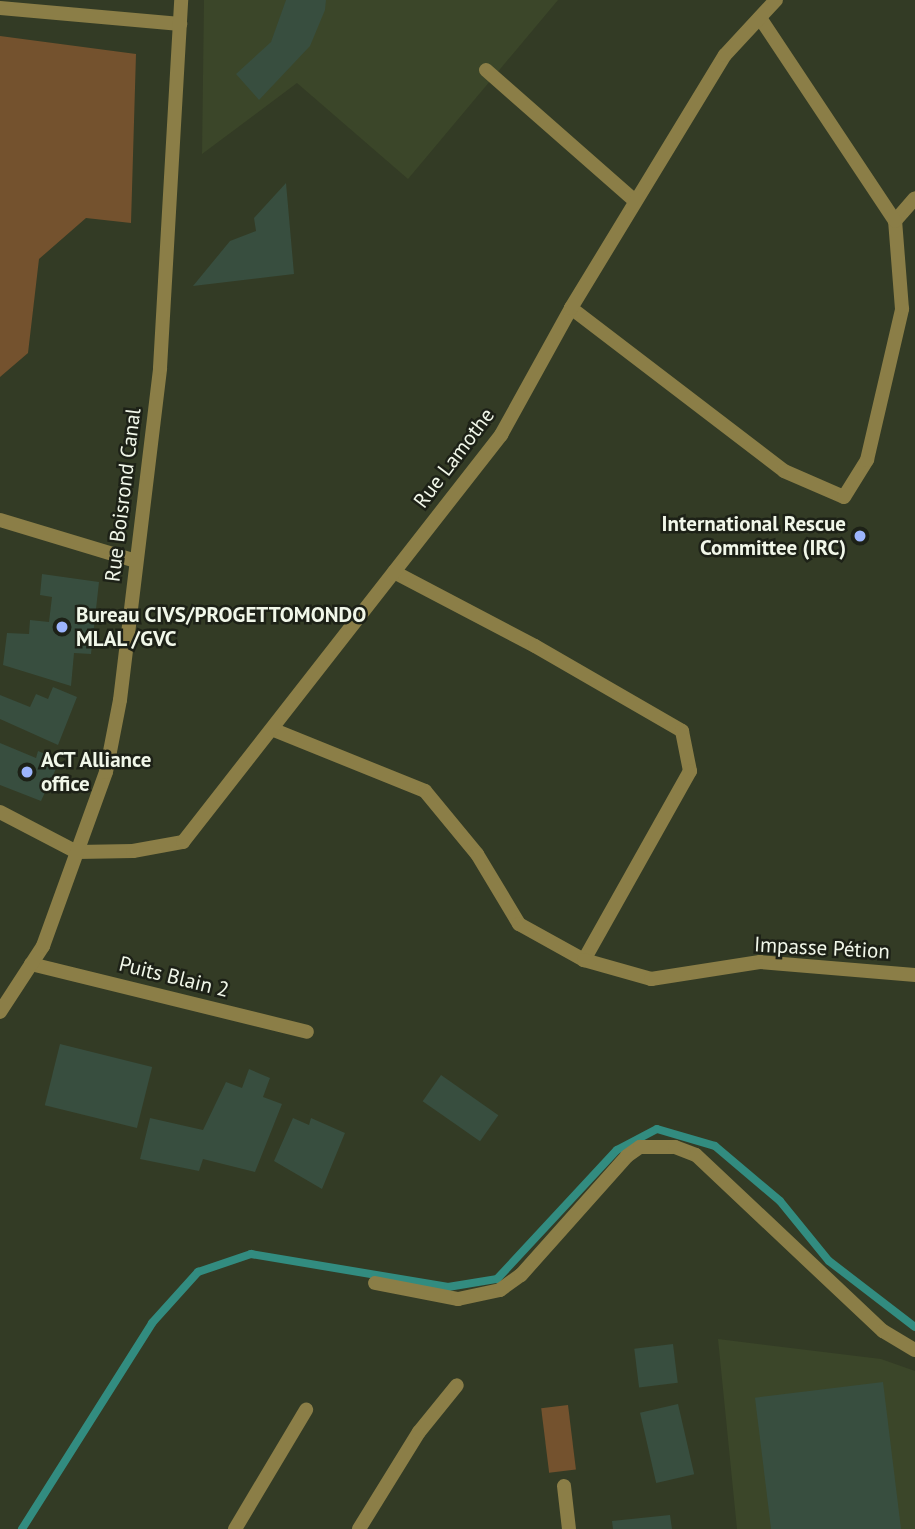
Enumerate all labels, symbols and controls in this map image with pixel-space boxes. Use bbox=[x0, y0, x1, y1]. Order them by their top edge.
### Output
street label: Rue Lamothe bbox=[408, 403, 500, 513]
street label: Rue Boisrond Canal bbox=[100, 407, 146, 583]
place label: International Rescue Committee (IRC) bbox=[662, 511, 846, 561]
marker: International Rescue Committee (IRC) bbox=[852, 528, 868, 544]
place label: Bureau CIVS/PROGETTOMONDO MLAL /GVC bbox=[76, 602, 366, 652]
marker: Bureau CIVS/PROGETTOMONDO MLAL /GVC bbox=[54, 619, 70, 635]
place label: ACT Alliance office bbox=[41, 747, 153, 797]
marker: ACT Alliance office bbox=[19, 764, 35, 780]
street label: Impasse Pétion bbox=[753, 932, 891, 964]
street label: Puits Blain 2 bbox=[116, 951, 232, 1003]

